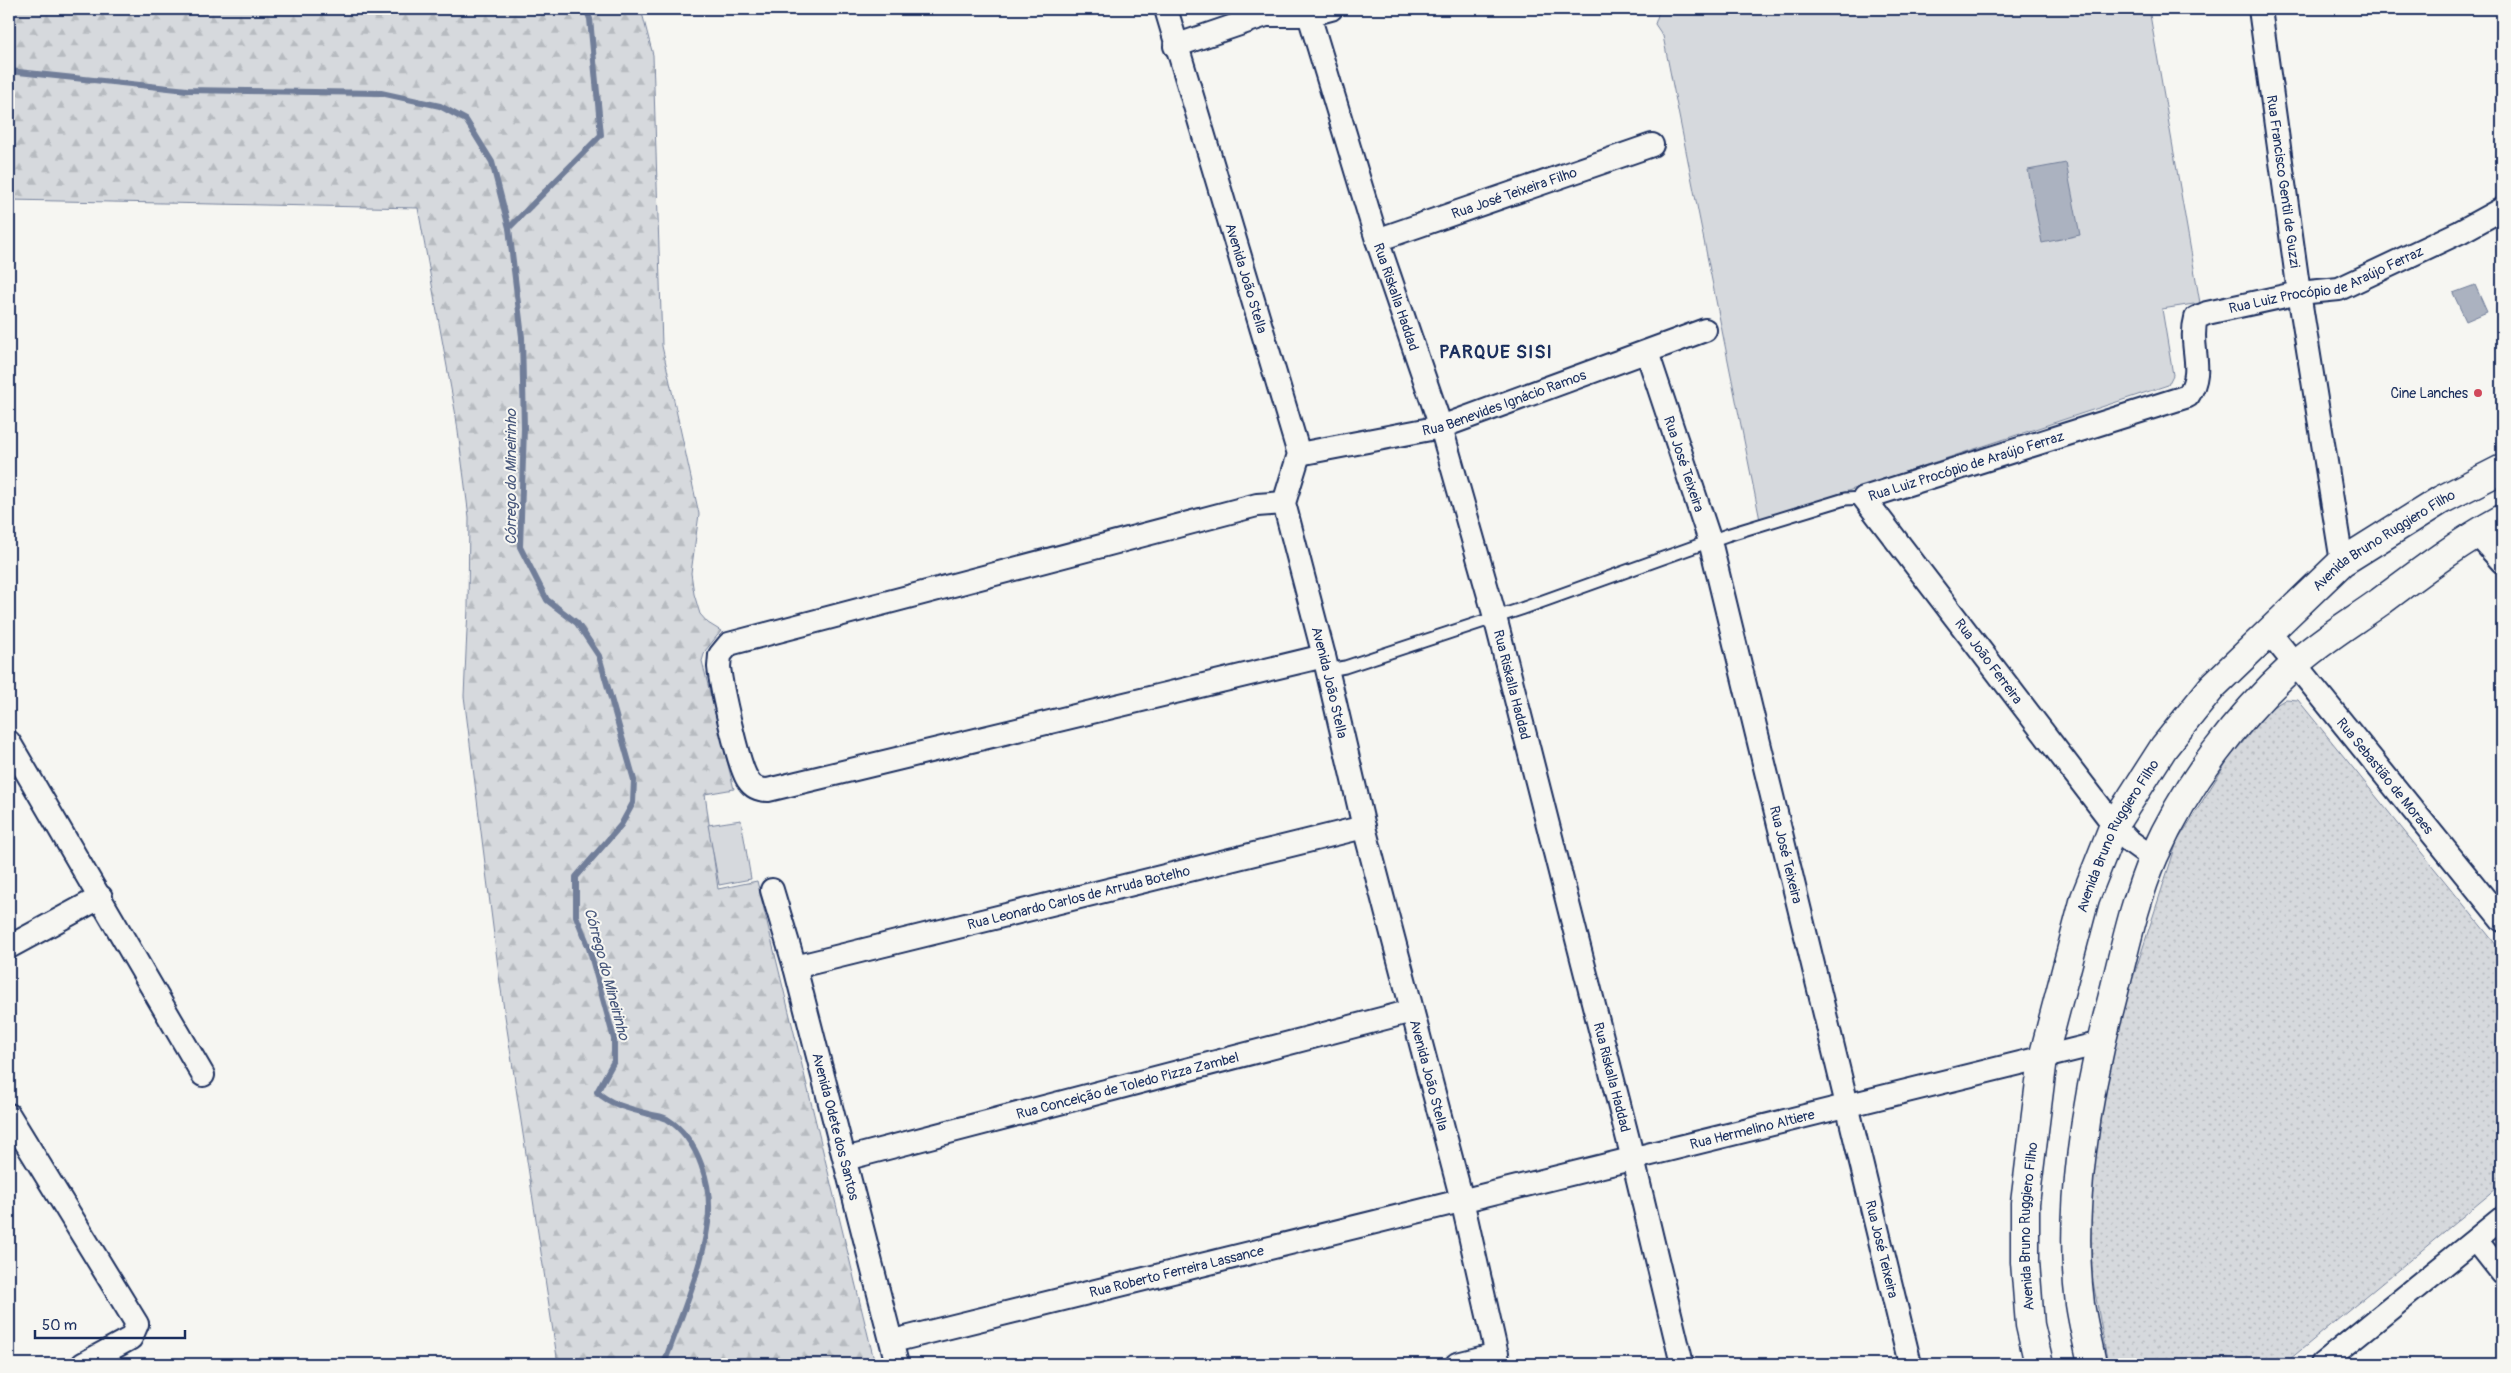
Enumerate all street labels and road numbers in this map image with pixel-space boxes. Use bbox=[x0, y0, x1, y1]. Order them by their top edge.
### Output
street label: Rua Francisco Gentil de Guzzi bbox=[2263, 94, 2304, 270]
street label: Rua José Teixeira Filho bbox=[1449, 163, 1580, 223]
street label: Avenida João Stella bbox=[1222, 221, 1270, 335]
street label: Rua Riskalla Haddad bbox=[1370, 241, 1422, 353]
street label: Rua Luiz Procópio de Araújo Ferraz bbox=[2227, 243, 2426, 317]
street label: Rua Benevides Ignácio Ramos bbox=[1421, 366, 1589, 439]
street label: Rua José Teixeira bbox=[1660, 414, 1708, 514]
street label: Rua Luiz Procópio de Araújo Ferraz bbox=[1866, 428, 2066, 505]
street label: Avenida Bruno Ruggiero Filho bbox=[2309, 486, 2459, 595]
street label: Rua João Ferreira bbox=[1951, 615, 2026, 707]
street label: Avenida João Stella bbox=[1308, 625, 1351, 740]
street label: Rua Riskalla Haddad bbox=[1490, 628, 1534, 742]
street label: Rua Sebastião de Moraes bbox=[2333, 715, 2438, 838]
street label: Avenida Bruno Ruggiero Filho bbox=[2074, 756, 2163, 914]
street label: Rua José Teixeira bbox=[1766, 804, 1806, 905]
street label: Rua Leonardo Carlos de Arruda Botelho bbox=[966, 862, 1192, 933]
street label: Avenida João Stella bbox=[1406, 1018, 1451, 1133]
street label: Rua Riskalla Haddad bbox=[1590, 1020, 1634, 1134]
street label: Rua Conceição de Toledo Pizza Zambel bbox=[1015, 1049, 1241, 1123]
street label: Avenida Odete dos Santos bbox=[808, 1051, 863, 1203]
street label: Rua Hermelino Altiere bbox=[1688, 1106, 1817, 1153]
street label: Avenida Bruno Ruggiero Filho bbox=[2017, 1141, 2042, 1311]
street label: Rua José Teixeira bbox=[1862, 1199, 1902, 1300]
street label: Rua Roberto Ferreira Lassance bbox=[1088, 1242, 1266, 1301]

